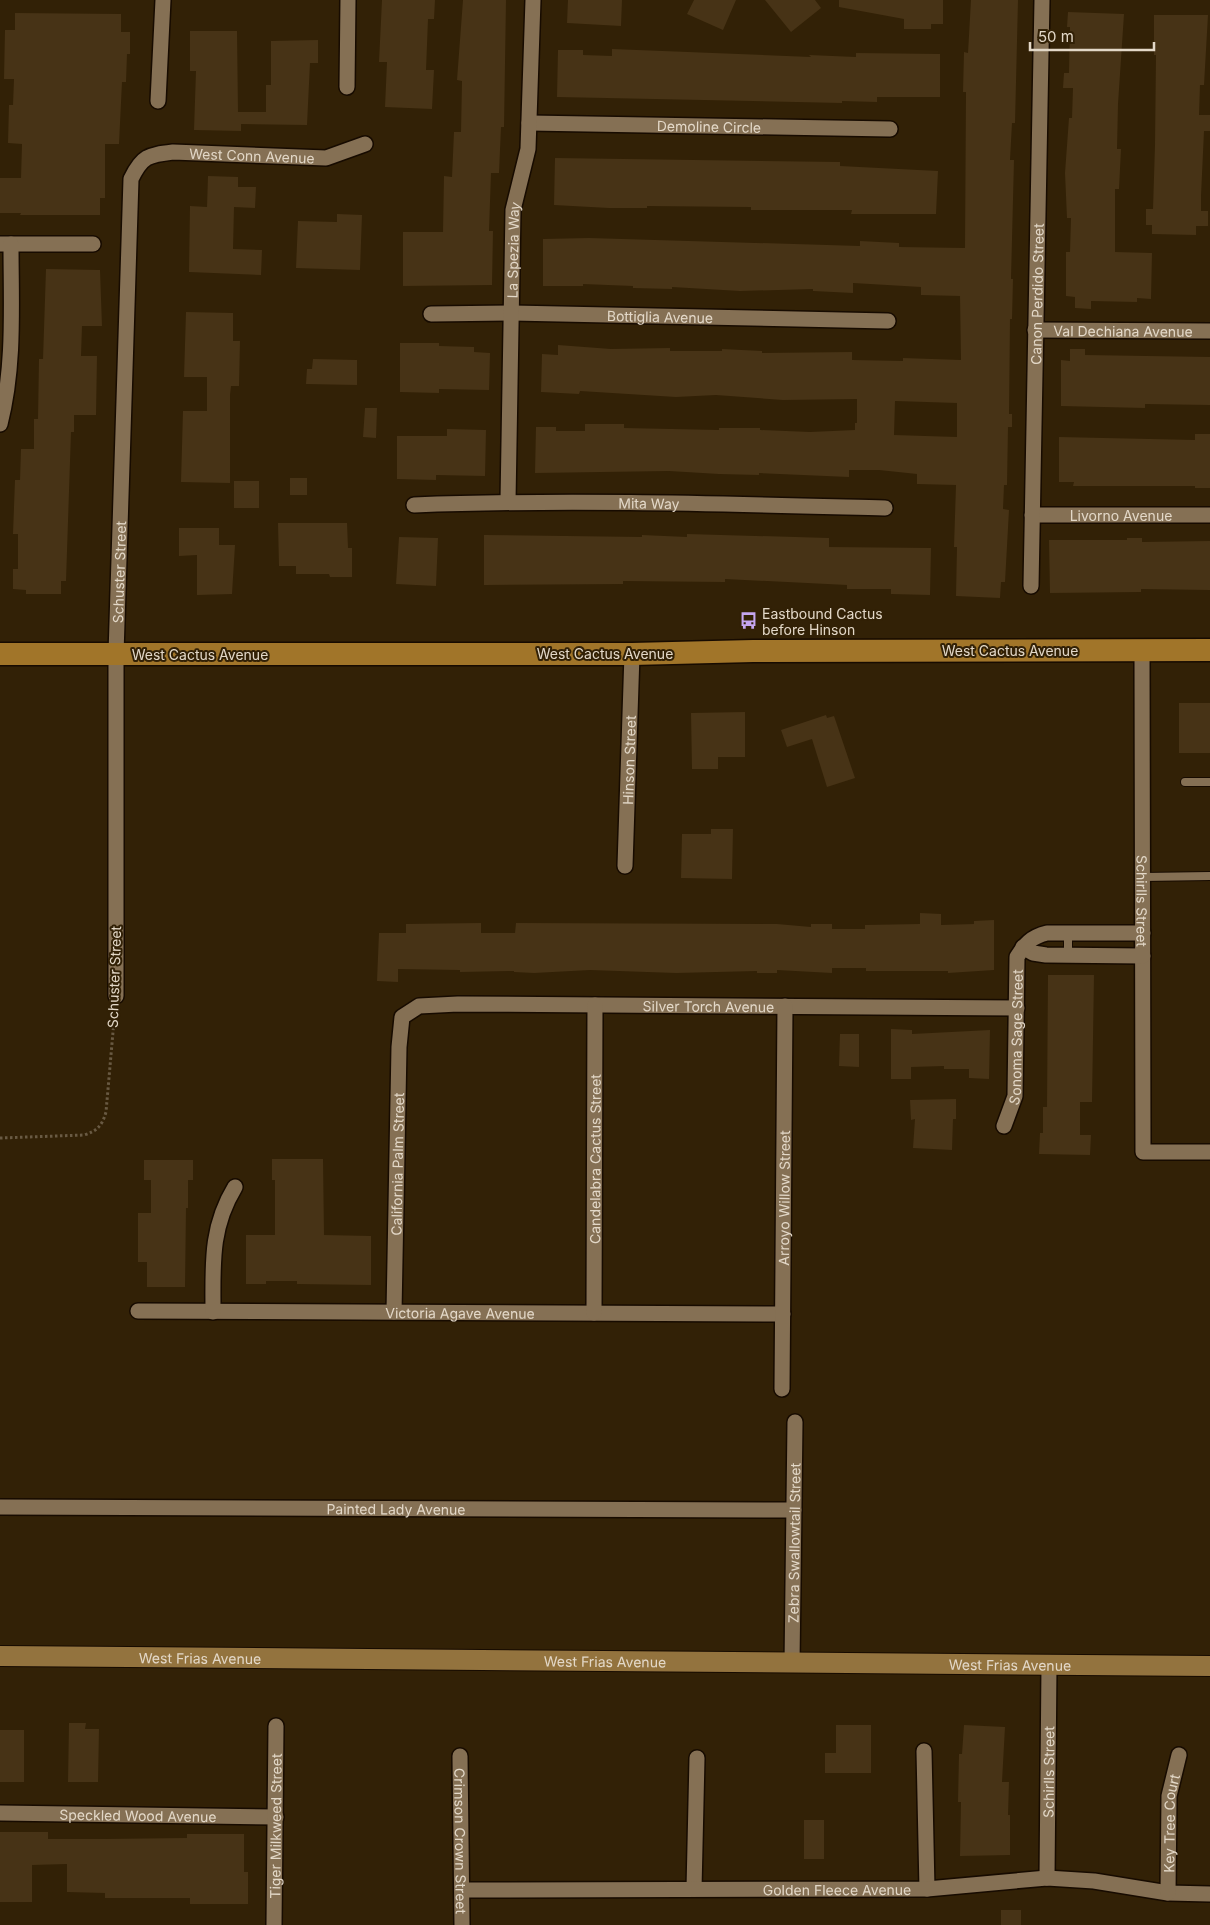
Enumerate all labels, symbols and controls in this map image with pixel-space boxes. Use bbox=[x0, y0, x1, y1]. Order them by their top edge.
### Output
scale bar bbox=[1030, 20, 1154, 52]
text: 50 m bbox=[1038, 27, 1074, 46]
street label: Demoline Circle bbox=[657, 117, 761, 135]
street label: West Conn Avenue bbox=[189, 144, 315, 166]
street label: La Spezia Way bbox=[503, 200, 523, 299]
street label: Canon Perdido Street bbox=[1027, 223, 1046, 365]
street label: Bottiglia Avenue bbox=[607, 307, 713, 326]
street label: Val Dechiana Avenue bbox=[1053, 322, 1193, 339]
street label: Mita Way bbox=[618, 494, 680, 512]
street label: Livorno Avenue bbox=[1070, 507, 1172, 524]
street label: Schuster Street bbox=[108, 520, 129, 623]
place label: Eastbound Cactus before Hinson bbox=[762, 605, 883, 638]
bus stop icon: Eastbound Cactus before Hinson bbox=[738, 611, 758, 631]
street label: West Cactus Avenue bbox=[942, 642, 1078, 659]
street label: West Cactus Avenue bbox=[537, 645, 673, 662]
street label: West Cactus Avenue bbox=[132, 646, 268, 663]
street label: Hinson Street bbox=[619, 715, 638, 805]
street label: Schirlls Street bbox=[1134, 855, 1151, 947]
street label: Schuster Street bbox=[104, 925, 124, 1028]
street label: Sonoma Sage Street bbox=[1004, 969, 1025, 1107]
street label: Silver Torch Avenue bbox=[643, 997, 774, 1015]
street label: Candelabra Cactus Street bbox=[586, 1074, 603, 1244]
street label: California Palm Street bbox=[387, 1092, 407, 1236]
street label: Arroyo Willow Street bbox=[774, 1130, 793, 1266]
street label: Victoria Agave Avenue bbox=[385, 1304, 535, 1321]
street label: Zebra Swallowtail Street bbox=[784, 1462, 803, 1623]
street label: Painted Lady Avenue bbox=[326, 1500, 466, 1517]
street label: West Frias Avenue bbox=[139, 1649, 261, 1667]
street label: West Frias Avenue bbox=[544, 1652, 666, 1670]
street label: West Frias Avenue bbox=[949, 1655, 1071, 1673]
street label: Schirlls Street bbox=[1039, 1726, 1057, 1818]
street label: Tiger Milkweed Street bbox=[266, 1753, 284, 1899]
street label: Crimson Crown Street bbox=[452, 1768, 470, 1915]
street label: Key Tree Court bbox=[1160, 1772, 1183, 1873]
street label: Speckled Wood Avenue bbox=[59, 1805, 217, 1825]
street label: Golden Fleece Avenue bbox=[763, 1881, 911, 1898]

